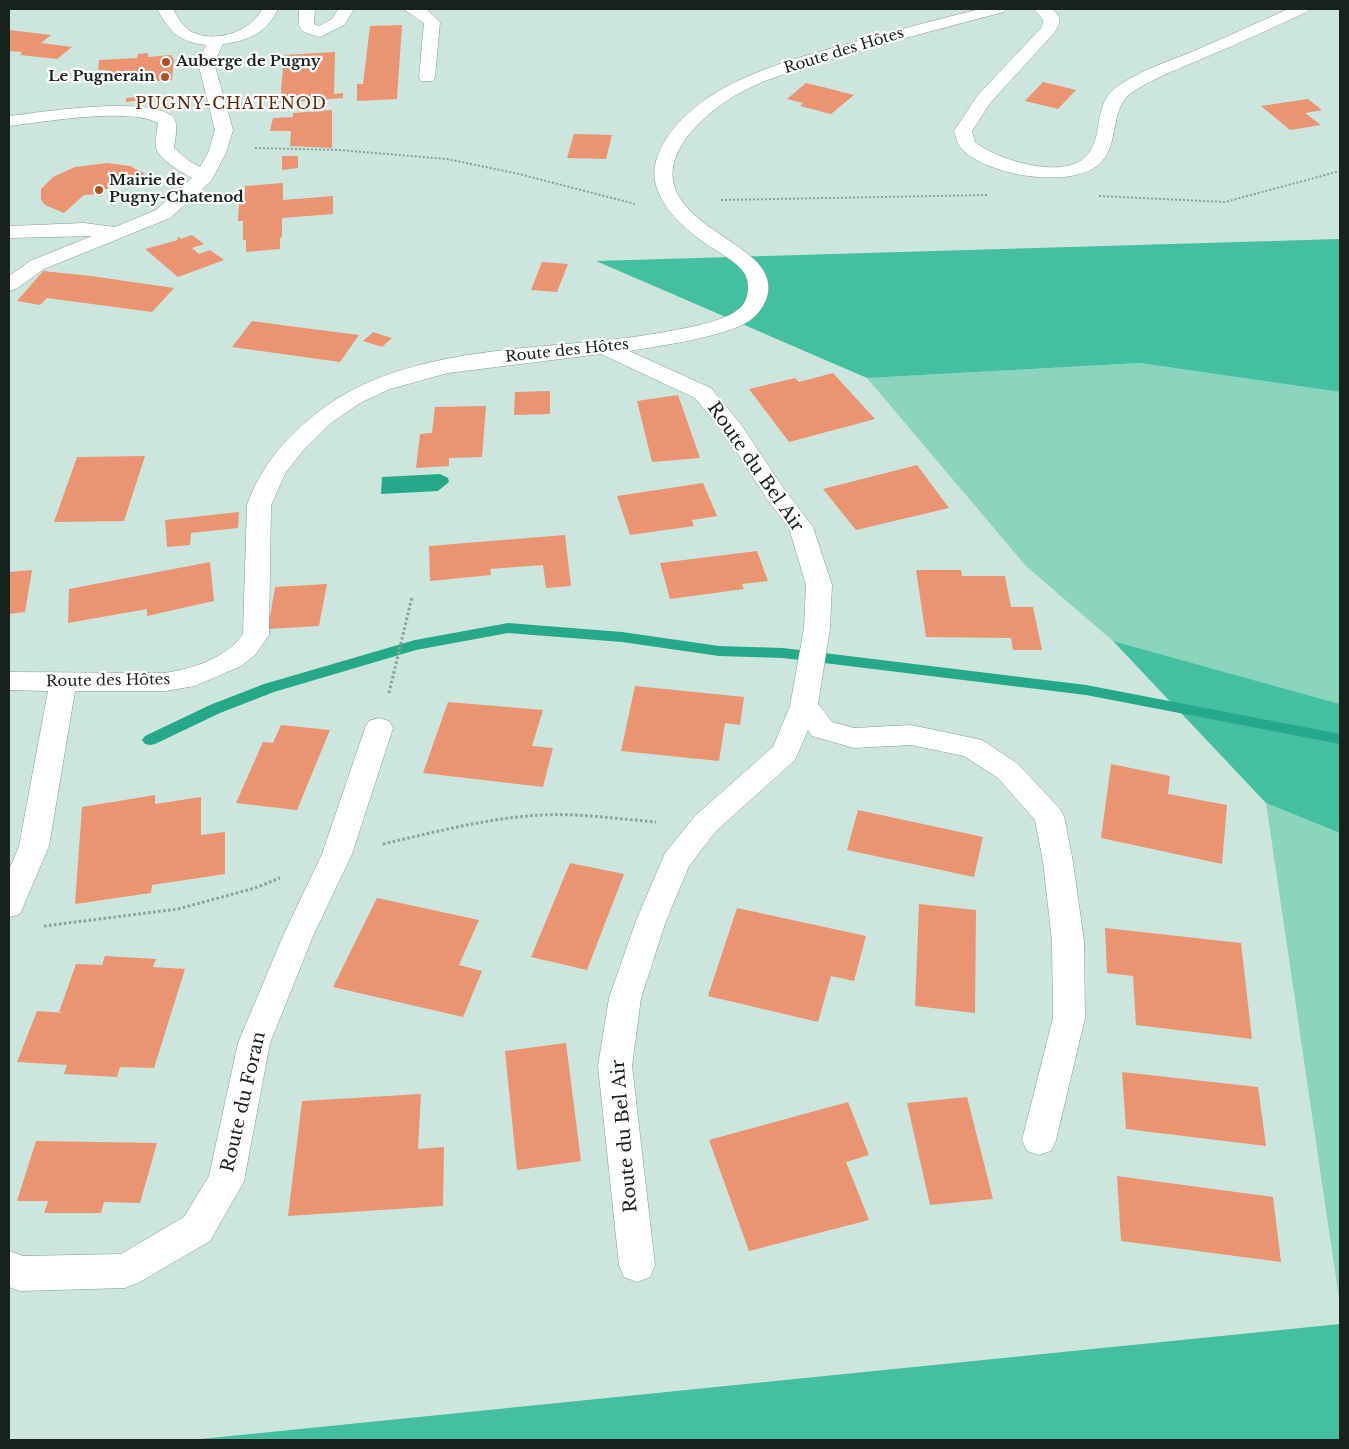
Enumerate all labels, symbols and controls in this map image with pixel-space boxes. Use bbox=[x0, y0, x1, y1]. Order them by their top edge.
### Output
street label: Route des Hôtes bbox=[782, 24, 906, 78]
place label: Auberge de Pugny bbox=[176, 53, 320, 71]
marker: Auberge de Pugny bbox=[160, 56, 172, 68]
place label: Le Pugnerain bbox=[48, 68, 155, 86]
marker: Le Pugnerain bbox=[159, 71, 171, 83]
district label: PUGNY-CHATENOD bbox=[133, 94, 329, 114]
place label: Mairie de Pugny-Chatenod bbox=[109, 172, 244, 207]
marker: Mairie de Pugny-Chatenod bbox=[93, 184, 105, 196]
street label: Route des Hôtes bbox=[504, 336, 630, 366]
street label: Route du Bel Air bbox=[702, 398, 808, 536]
street label: Route des Hôtes bbox=[46, 671, 170, 691]
street label: Route du Foran bbox=[217, 1030, 271, 1174]
street label: Route du Bel Air bbox=[608, 1059, 642, 1213]

